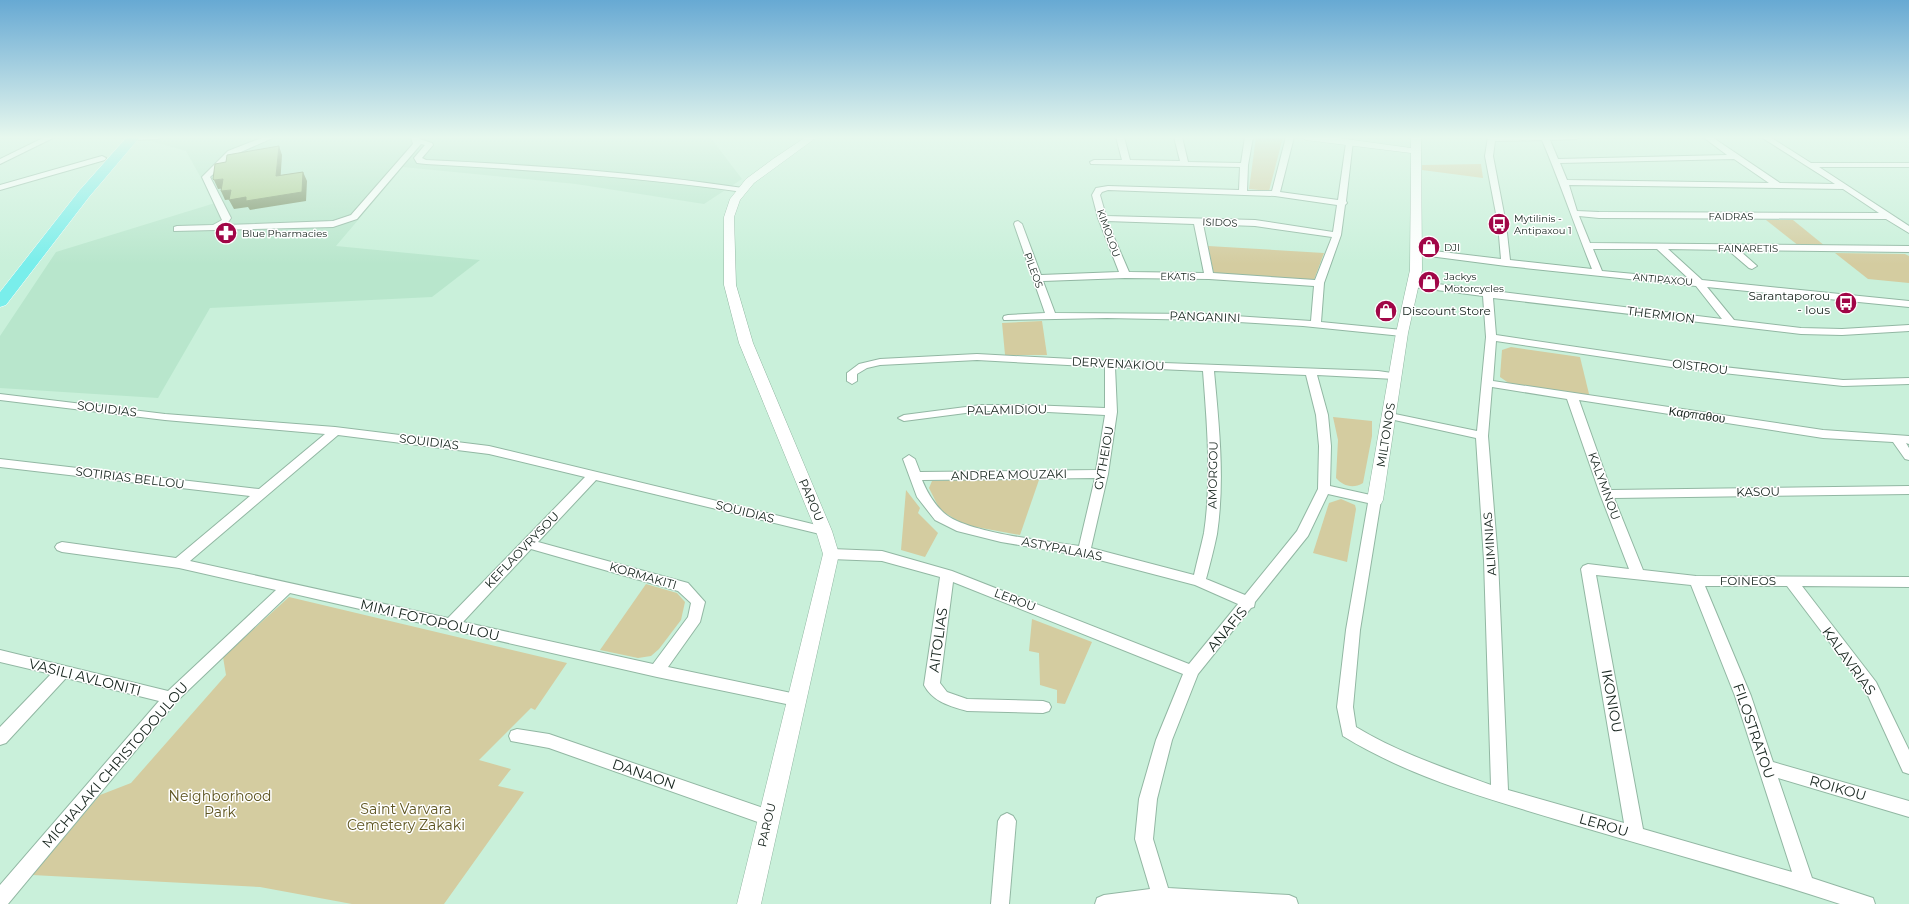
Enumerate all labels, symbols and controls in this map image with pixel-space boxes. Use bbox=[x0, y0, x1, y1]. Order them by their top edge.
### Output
street label: KIMOLOU bbox=[1094, 207, 1123, 259]
street label: FAIDRAS bbox=[1708, 210, 1754, 223]
bus stop icon: Mytilinis - Antipaxou 1 bbox=[1486, 211, 1512, 237]
place label: Mytilinis - Antipaxou 1 bbox=[1514, 212, 1572, 237]
street label: ISIDOS bbox=[1202, 215, 1238, 230]
pharmacy icon: Blue Pharmacies bbox=[213, 220, 239, 246]
place label: Blue Pharmacies bbox=[242, 227, 327, 240]
shop icon: DJI bbox=[1416, 234, 1442, 260]
place label: DJI bbox=[1444, 241, 1460, 254]
street label: FAINARETIS bbox=[1718, 242, 1778, 255]
street label: PILEOS bbox=[1021, 250, 1046, 290]
shop icon: Jackys Motorcycles bbox=[1416, 269, 1442, 295]
street label: EKATIS bbox=[1160, 270, 1196, 283]
place label: Jackys Motorcycles bbox=[1443, 270, 1504, 295]
street label: ANTIPAXOU bbox=[1632, 270, 1694, 289]
place label: Sarantaporou - Ious bbox=[1748, 288, 1830, 317]
bus stop icon: Sarantaporou - Ious bbox=[1833, 290, 1859, 316]
shop icon: Discount Store bbox=[1373, 298, 1399, 324]
place label: Discount Store bbox=[1402, 303, 1491, 318]
street label: THERMION bbox=[1626, 303, 1696, 326]
street label: PANGANINI bbox=[1169, 308, 1241, 325]
street label: DERVENAKIOU bbox=[1071, 354, 1165, 373]
street label: OISTROU bbox=[1671, 356, 1729, 377]
street label: SOUIDIAS bbox=[76, 397, 138, 420]
street label: PALAMIDIOU bbox=[967, 401, 1047, 418]
street label: MILTONOS bbox=[1373, 402, 1398, 468]
street label: Καρπαθου bbox=[1668, 403, 1726, 426]
street label: GYTHEIOU bbox=[1091, 425, 1117, 491]
street label: SOUIDIAS bbox=[398, 430, 460, 453]
street label: AMORGOU bbox=[1204, 441, 1221, 509]
street label: KALYMNOU bbox=[1585, 450, 1624, 522]
street label: SOTIRIAS BELLOU bbox=[75, 463, 186, 492]
street label: ANDREA MOUZAKI bbox=[951, 466, 1067, 483]
street label: PAROU bbox=[796, 476, 827, 523]
street label: KASOU bbox=[1736, 484, 1780, 499]
street label: SOUIDIAS bbox=[714, 497, 776, 526]
street label: KEFLAOVRYSOU bbox=[481, 508, 562, 591]
street label: ALIMINIAS bbox=[1480, 512, 1499, 576]
street label: ASTYPALAIAS bbox=[1020, 533, 1104, 564]
street label: KORMAKITI bbox=[608, 559, 679, 592]
street label: FOINEOS bbox=[1720, 573, 1776, 588]
street label: LEROU bbox=[992, 585, 1038, 614]
street label: MIMI FOTOPOULOU bbox=[358, 595, 502, 645]
street label: ANAFIS bbox=[1203, 603, 1251, 655]
street label: AITOLIAS bbox=[925, 607, 951, 673]
street label: KALAVRIAS bbox=[1818, 623, 1880, 699]
street label: VASILI AVLONITI bbox=[27, 654, 143, 700]
street label: IKONIOU bbox=[1598, 668, 1626, 734]
street label: MICHALAKI CHRISTODOULOU bbox=[38, 678, 192, 852]
street label: FILOSTRATOU bbox=[1729, 681, 1779, 781]
street label: DANAON bbox=[610, 755, 678, 793]
street label: ROIKOU bbox=[1807, 771, 1869, 805]
park label: Neighborhood Park bbox=[169, 787, 271, 821]
park label: Saint Varvara Cemetery Zakaki bbox=[347, 800, 465, 834]
street label: PAROU bbox=[754, 801, 779, 848]
street label: LEROU bbox=[1577, 809, 1631, 841]

